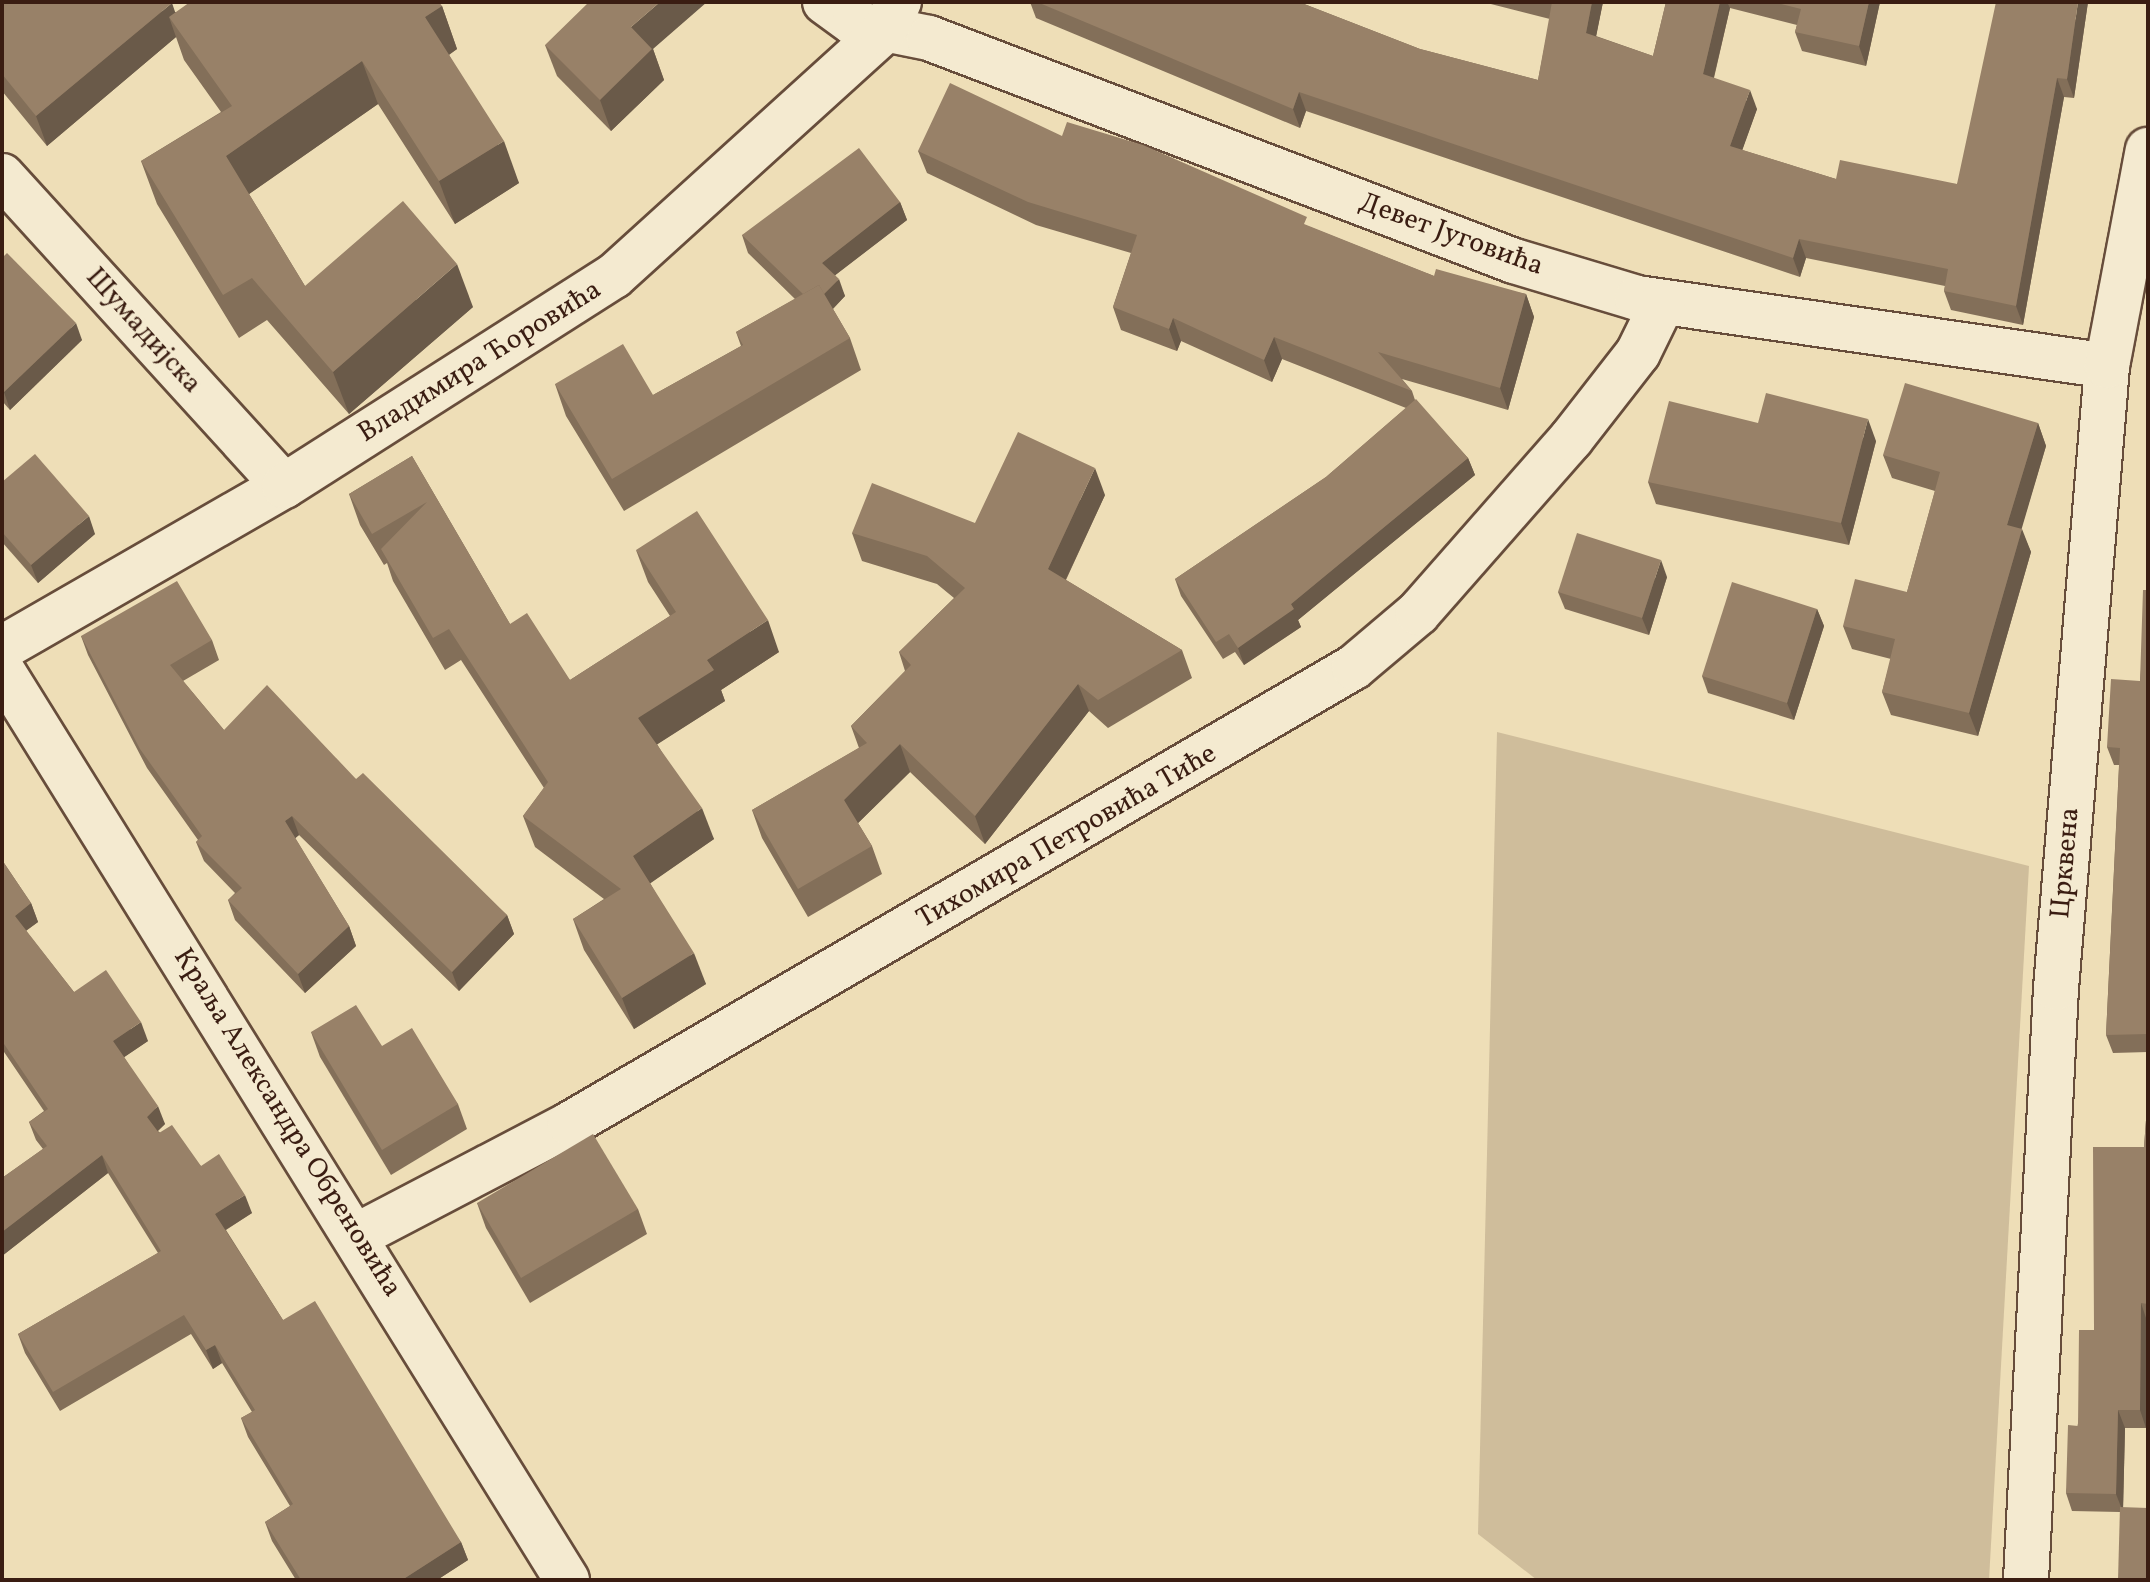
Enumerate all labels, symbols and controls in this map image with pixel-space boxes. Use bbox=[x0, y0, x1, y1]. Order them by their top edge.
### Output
street label: Девет Југовића bbox=[1354, 186, 1548, 284]
street label: Шумадијска bbox=[78, 261, 208, 401]
street label: Владимира Ћоровића bbox=[352, 273, 608, 451]
street label: Тихомира Петровића Тиће bbox=[911, 737, 1223, 937]
street label: Црквена bbox=[2044, 806, 2088, 920]
street label: Краља Александра Обреновића bbox=[165, 942, 409, 1304]

